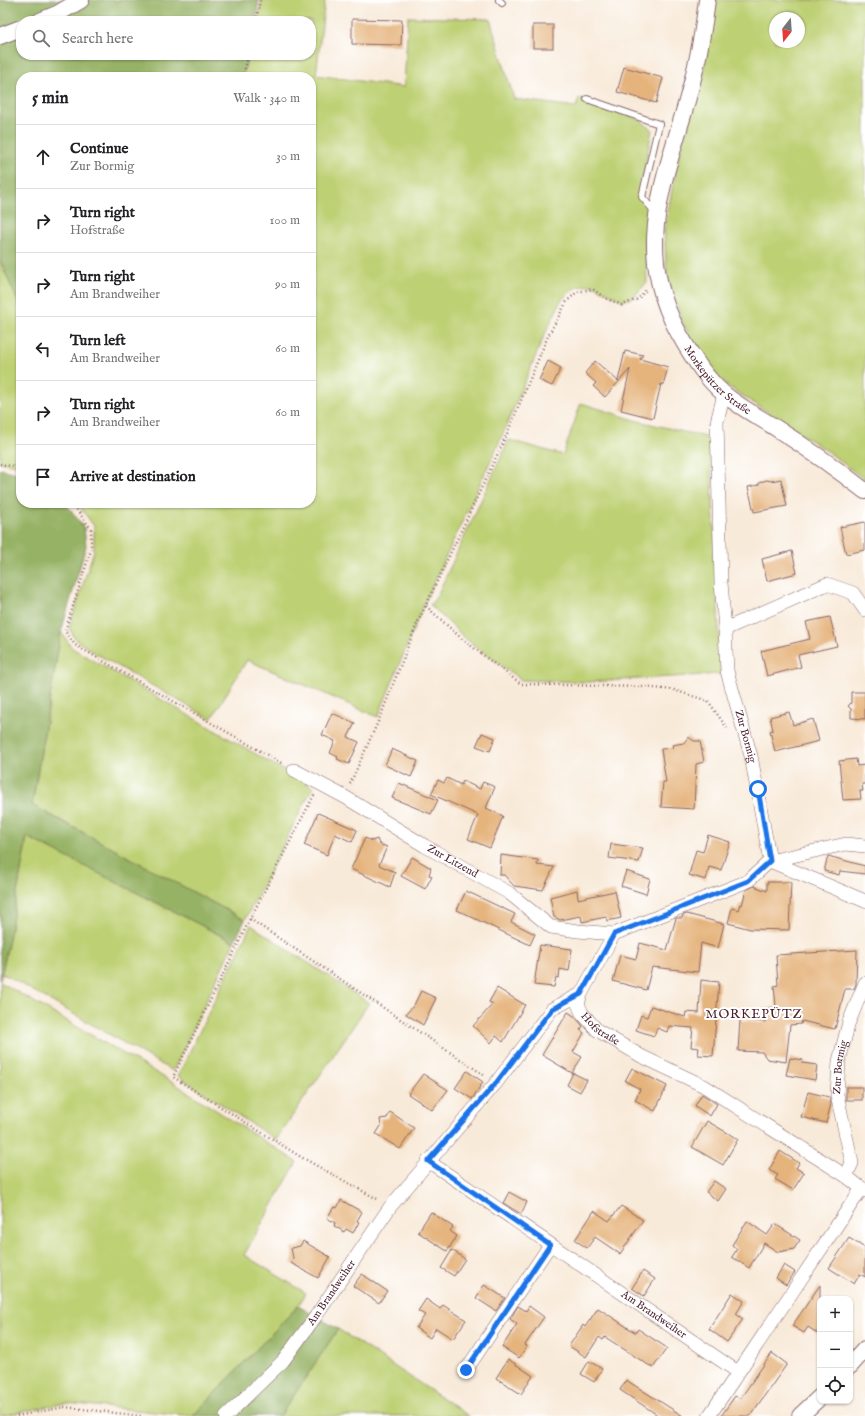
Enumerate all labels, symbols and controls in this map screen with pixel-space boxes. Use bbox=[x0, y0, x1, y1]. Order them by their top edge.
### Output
north arrow bbox=[769, 12, 805, 48]
search box bbox=[16, 16, 316, 60]
icon: search bbox=[30, 27, 52, 49]
text: Search here bbox=[62, 29, 133, 48]
text: 5 min bbox=[32, 88, 69, 109]
text: Walk · 340 m bbox=[233, 90, 300, 107]
text: Continue bbox=[70, 139, 128, 158]
icon: ahead bbox=[32, 146, 54, 168]
text: 30 m bbox=[276, 148, 300, 165]
text: Zur Bormig bbox=[70, 158, 134, 175]
text: Turn right bbox=[70, 203, 135, 222]
icon: right bbox=[32, 210, 54, 232]
text: 100 m bbox=[270, 212, 300, 229]
text: Hofstraße bbox=[70, 222, 125, 239]
text: Turn right bbox=[70, 267, 135, 286]
icon: right bbox=[32, 274, 54, 296]
text: 90 m bbox=[275, 276, 300, 293]
text: Am Brandweiher bbox=[70, 286, 160, 303]
text: Turn left bbox=[70, 331, 126, 350]
icon: left bbox=[32, 338, 54, 360]
text: 60 m bbox=[275, 340, 300, 357]
street label: Morkepützer Straße bbox=[681, 343, 753, 418]
text: Am Brandweiher bbox=[70, 350, 160, 367]
text: Turn right bbox=[70, 395, 135, 414]
icon: right bbox=[32, 402, 54, 424]
text: 60 m bbox=[275, 404, 300, 421]
text: Am Brandweiher bbox=[70, 414, 160, 431]
icon: arrive bbox=[32, 466, 54, 488]
text: Arrive at destination bbox=[70, 467, 196, 486]
street label: Zur Bormig bbox=[731, 708, 759, 765]
route start bbox=[749, 780, 767, 798]
street label: Zur Litzend bbox=[424, 842, 481, 881]
district label: MORKEPÜTZ bbox=[705, 1006, 803, 1023]
street label: Hofstraße bbox=[578, 1009, 622, 1049]
street label: Zur Bormig bbox=[830, 1038, 851, 1095]
street label: Am Brandweiher bbox=[304, 1257, 359, 1329]
street label: Am Brandweiher bbox=[617, 1287, 689, 1342]
map controls bbox=[817, 1296, 853, 1404]
button: + bbox=[817, 1296, 853, 1332]
button: − bbox=[817, 1332, 853, 1368]
route end bbox=[457, 1361, 475, 1379]
button: locate bbox=[817, 1368, 853, 1404]

